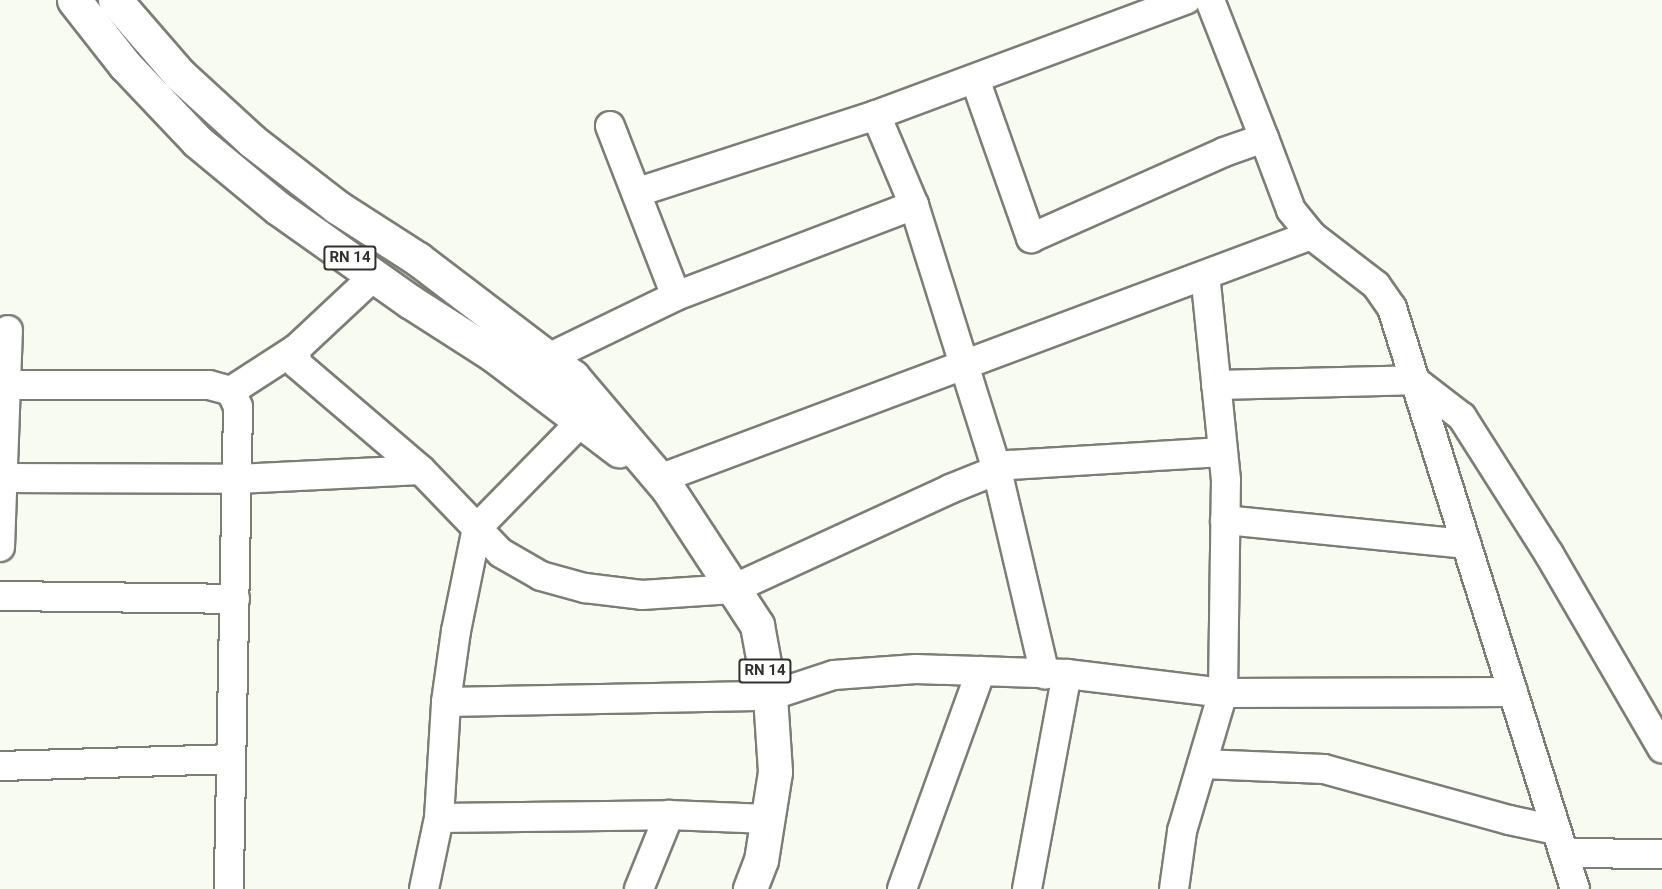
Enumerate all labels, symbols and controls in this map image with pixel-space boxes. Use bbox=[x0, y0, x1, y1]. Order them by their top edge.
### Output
road number: RN 14 bbox=[323, 246, 377, 270]
road number: RN 14 bbox=[738, 659, 792, 683]

